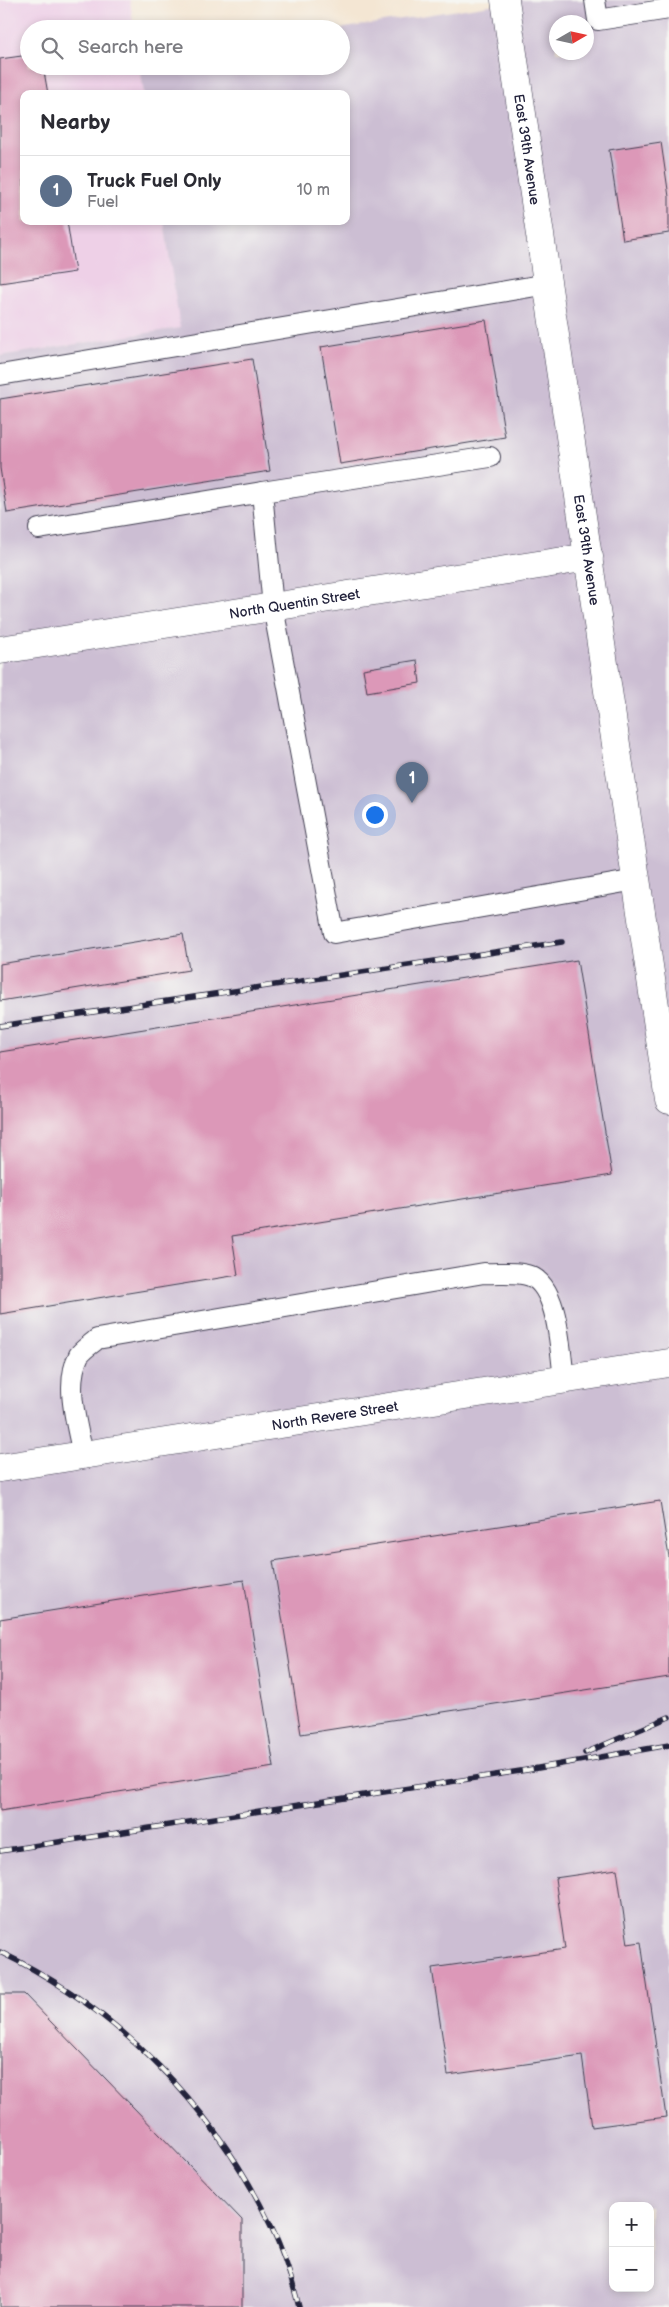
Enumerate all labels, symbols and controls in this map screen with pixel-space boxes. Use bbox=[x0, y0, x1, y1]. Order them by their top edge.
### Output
north arrow bbox=[549, 15, 594, 60]
search box bbox=[20, 20, 350, 75]
icon: search bbox=[38, 34, 66, 62]
text: Search here bbox=[78, 36, 183, 59]
street label: East 39th Avenue bbox=[510, 93, 543, 206]
text: Nearby bbox=[40, 110, 110, 135]
text: Truck Fuel Only bbox=[87, 170, 221, 193]
text: 1 bbox=[53, 181, 59, 200]
text: 10 m bbox=[297, 181, 330, 200]
text: Fuel bbox=[87, 193, 118, 212]
street label: East 39th Avenue bbox=[570, 493, 603, 607]
street label: North Quentin Street bbox=[228, 585, 362, 623]
pin: 1 bbox=[396, 762, 428, 803]
your location bbox=[362, 802, 388, 828]
street label: North Revere Street bbox=[271, 1398, 400, 1434]
map controls bbox=[609, 2202, 654, 2292]
button: + bbox=[609, 2202, 654, 2247]
button: − bbox=[609, 2247, 654, 2292]

